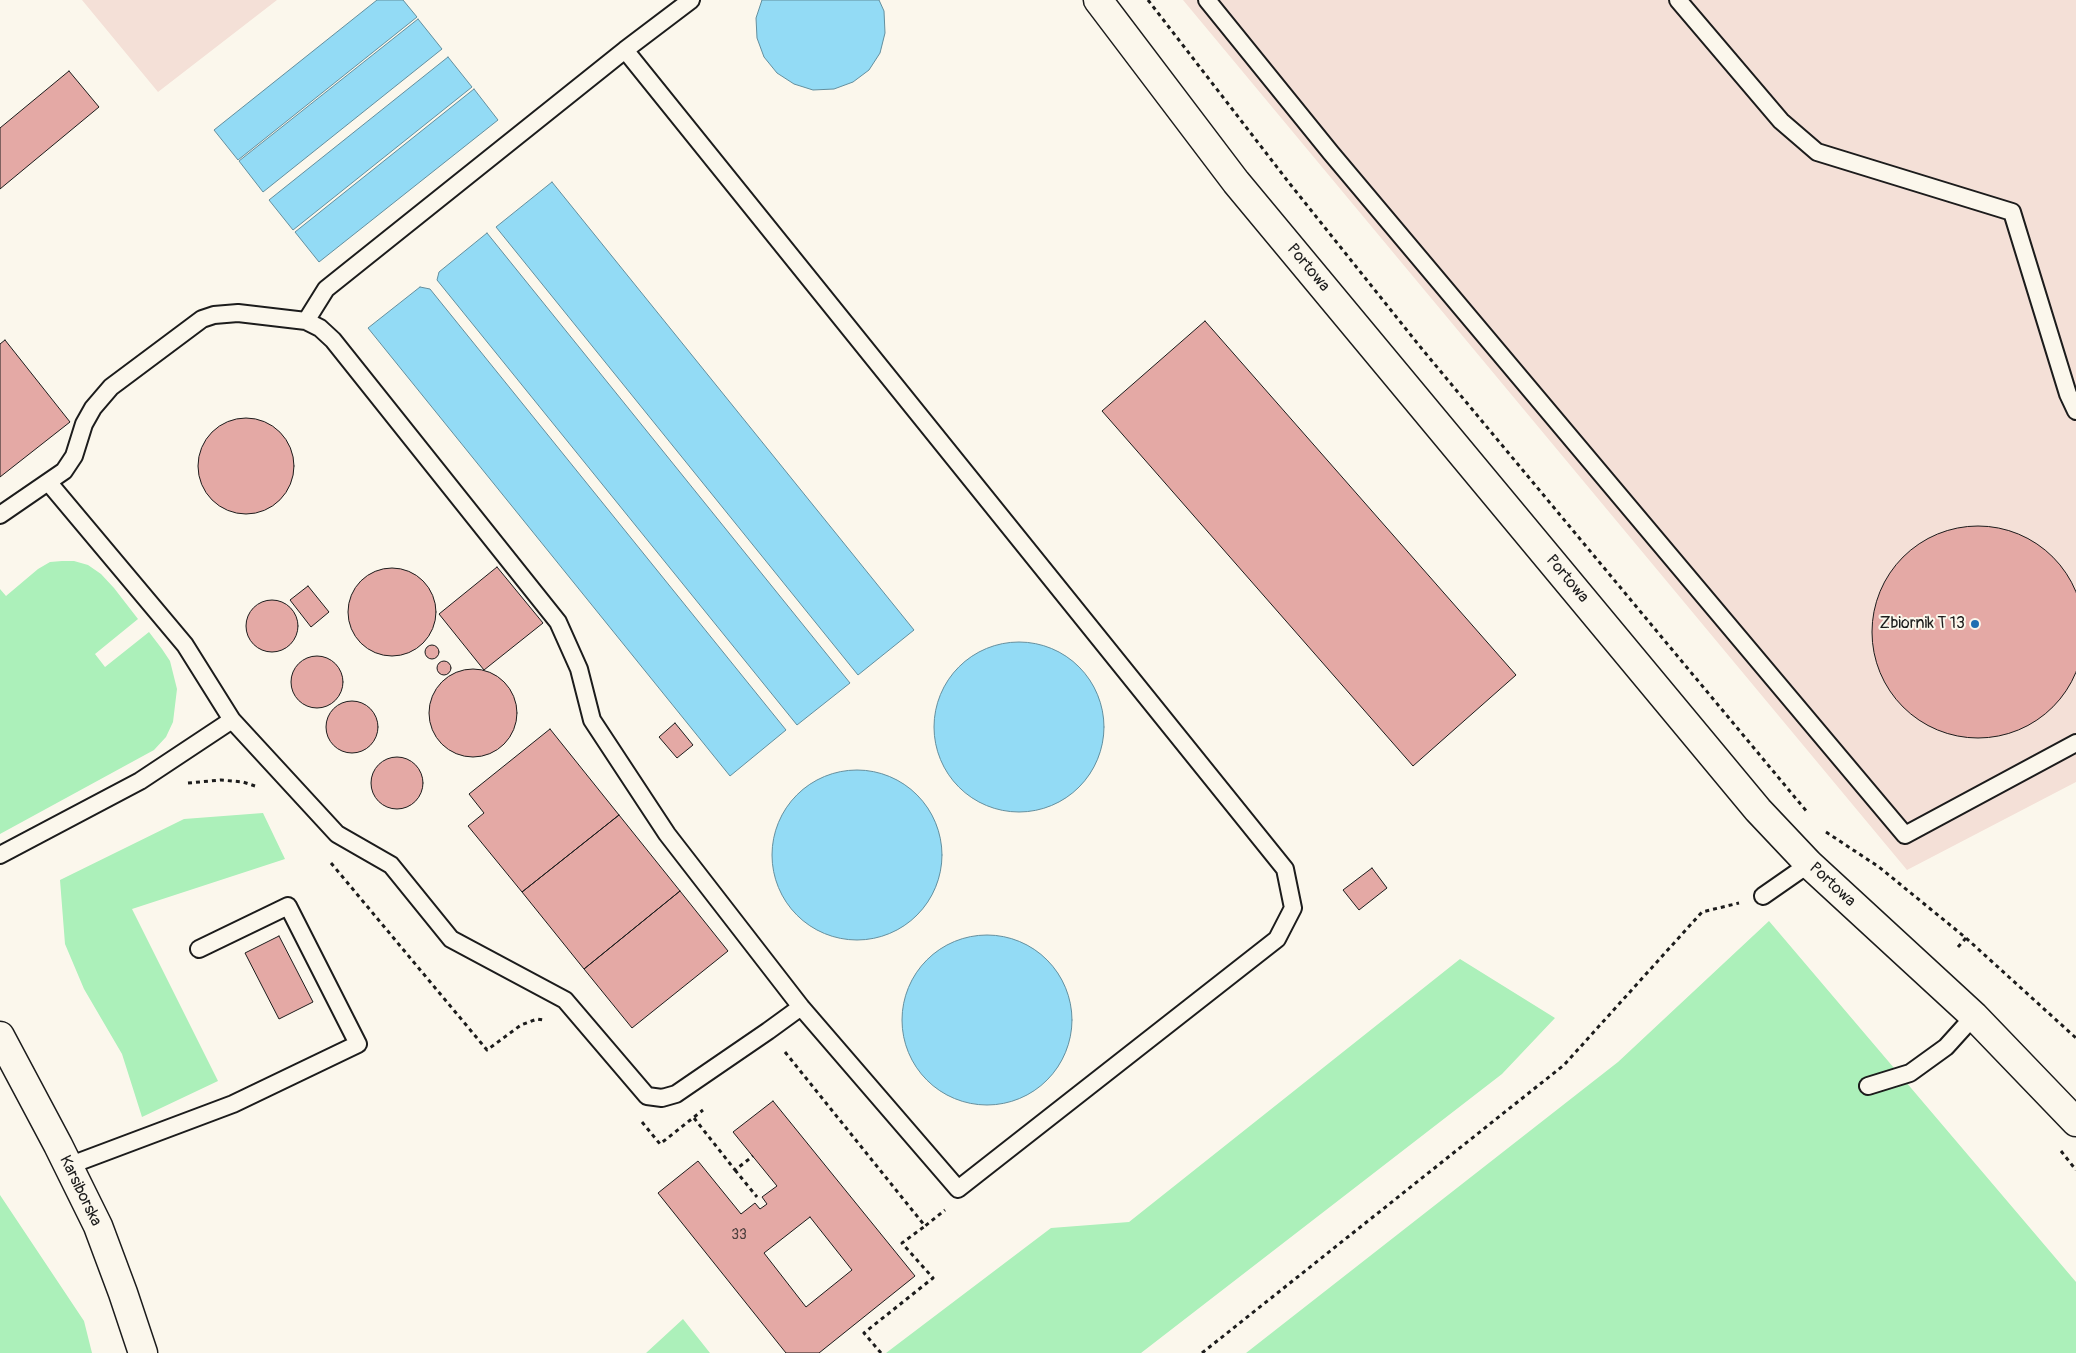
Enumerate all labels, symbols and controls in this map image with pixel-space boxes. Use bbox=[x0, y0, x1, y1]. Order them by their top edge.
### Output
street label: Portowa bbox=[1283, 240, 1333, 296]
street label: Portowa bbox=[1542, 551, 1592, 607]
place label: Zbiornik T 13 bbox=[1879, 614, 1965, 634]
marker: Zbiornik T 13 bbox=[1969, 618, 1981, 630]
street label: Portowa bbox=[1805, 859, 1859, 911]
street label: Karsiborska bbox=[55, 1153, 105, 1229]
house number: 33 bbox=[731, 1227, 747, 1243]

